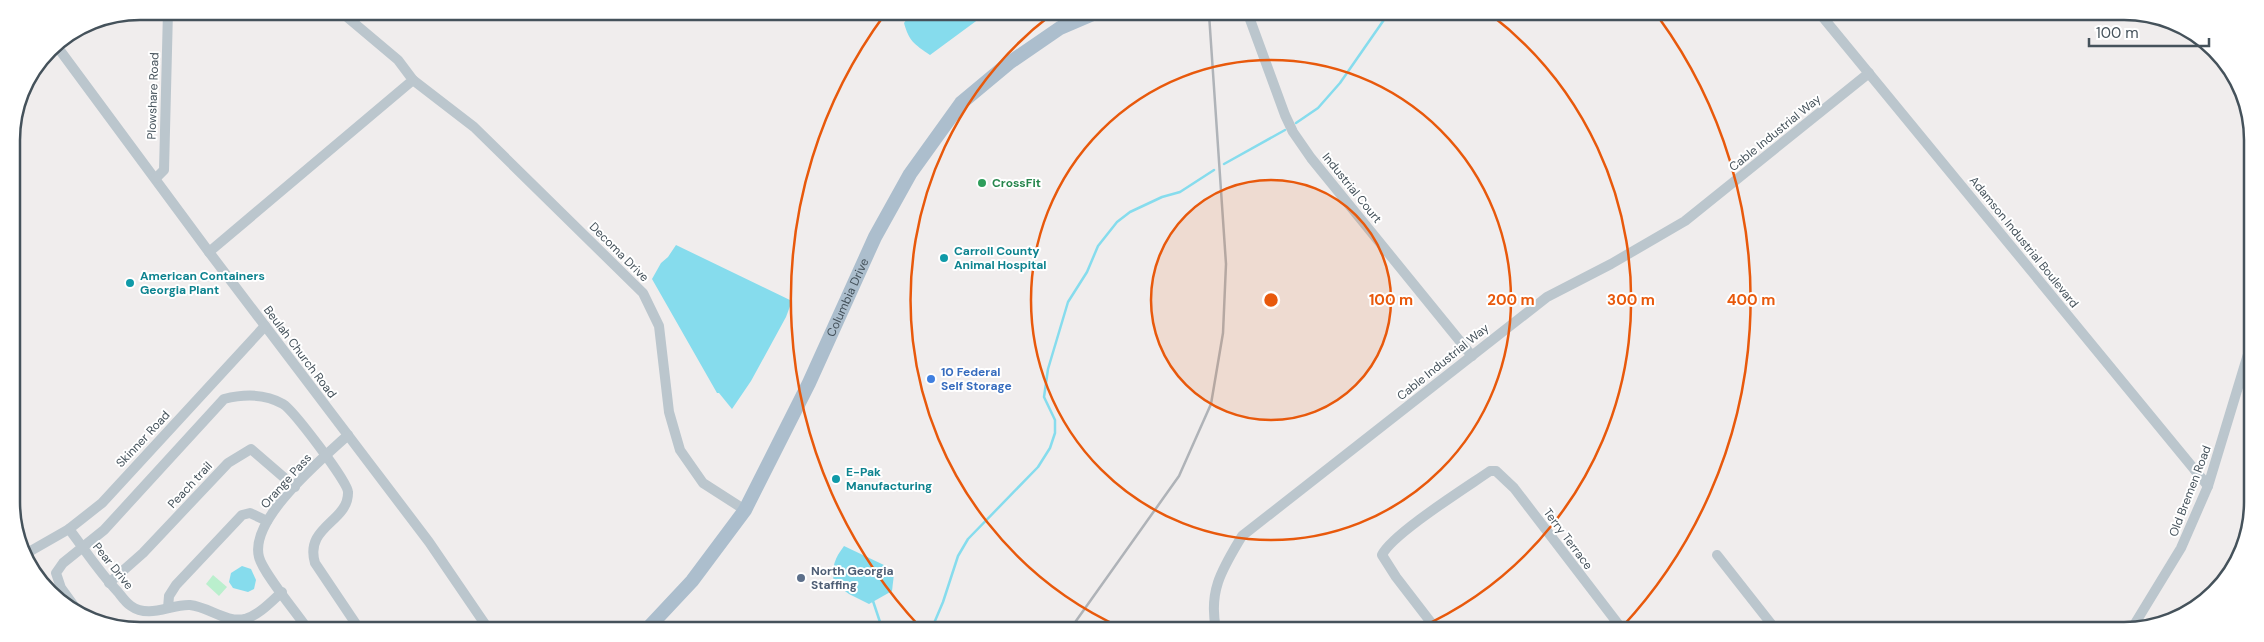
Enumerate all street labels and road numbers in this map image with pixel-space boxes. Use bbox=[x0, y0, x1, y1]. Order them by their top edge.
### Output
street label: Plowshare Road bbox=[143, 52, 163, 140]
street label: Cable Industrial Way bbox=[1726, 91, 1824, 175]
street label: Industrial Court bbox=[1319, 150, 1385, 227]
street label: Adamson Industrial Boulevard bbox=[1966, 173, 2082, 311]
street label: Decoma Drive bbox=[586, 219, 652, 285]
street label: Columbia Drive bbox=[823, 256, 872, 339]
street label: Beulah Church Road bbox=[260, 303, 340, 401]
street label: Cable Industrial Way bbox=[1394, 320, 1492, 404]
street label: Skinner Road bbox=[113, 407, 173, 471]
street label: Old Bremen Road bbox=[2165, 443, 2215, 539]
street label: Orange Pass bbox=[257, 450, 315, 512]
street label: Peach trail bbox=[164, 458, 216, 512]
street label: Terry Terrace bbox=[1540, 505, 1596, 573]
street label: Pear Drive bbox=[89, 539, 137, 593]

